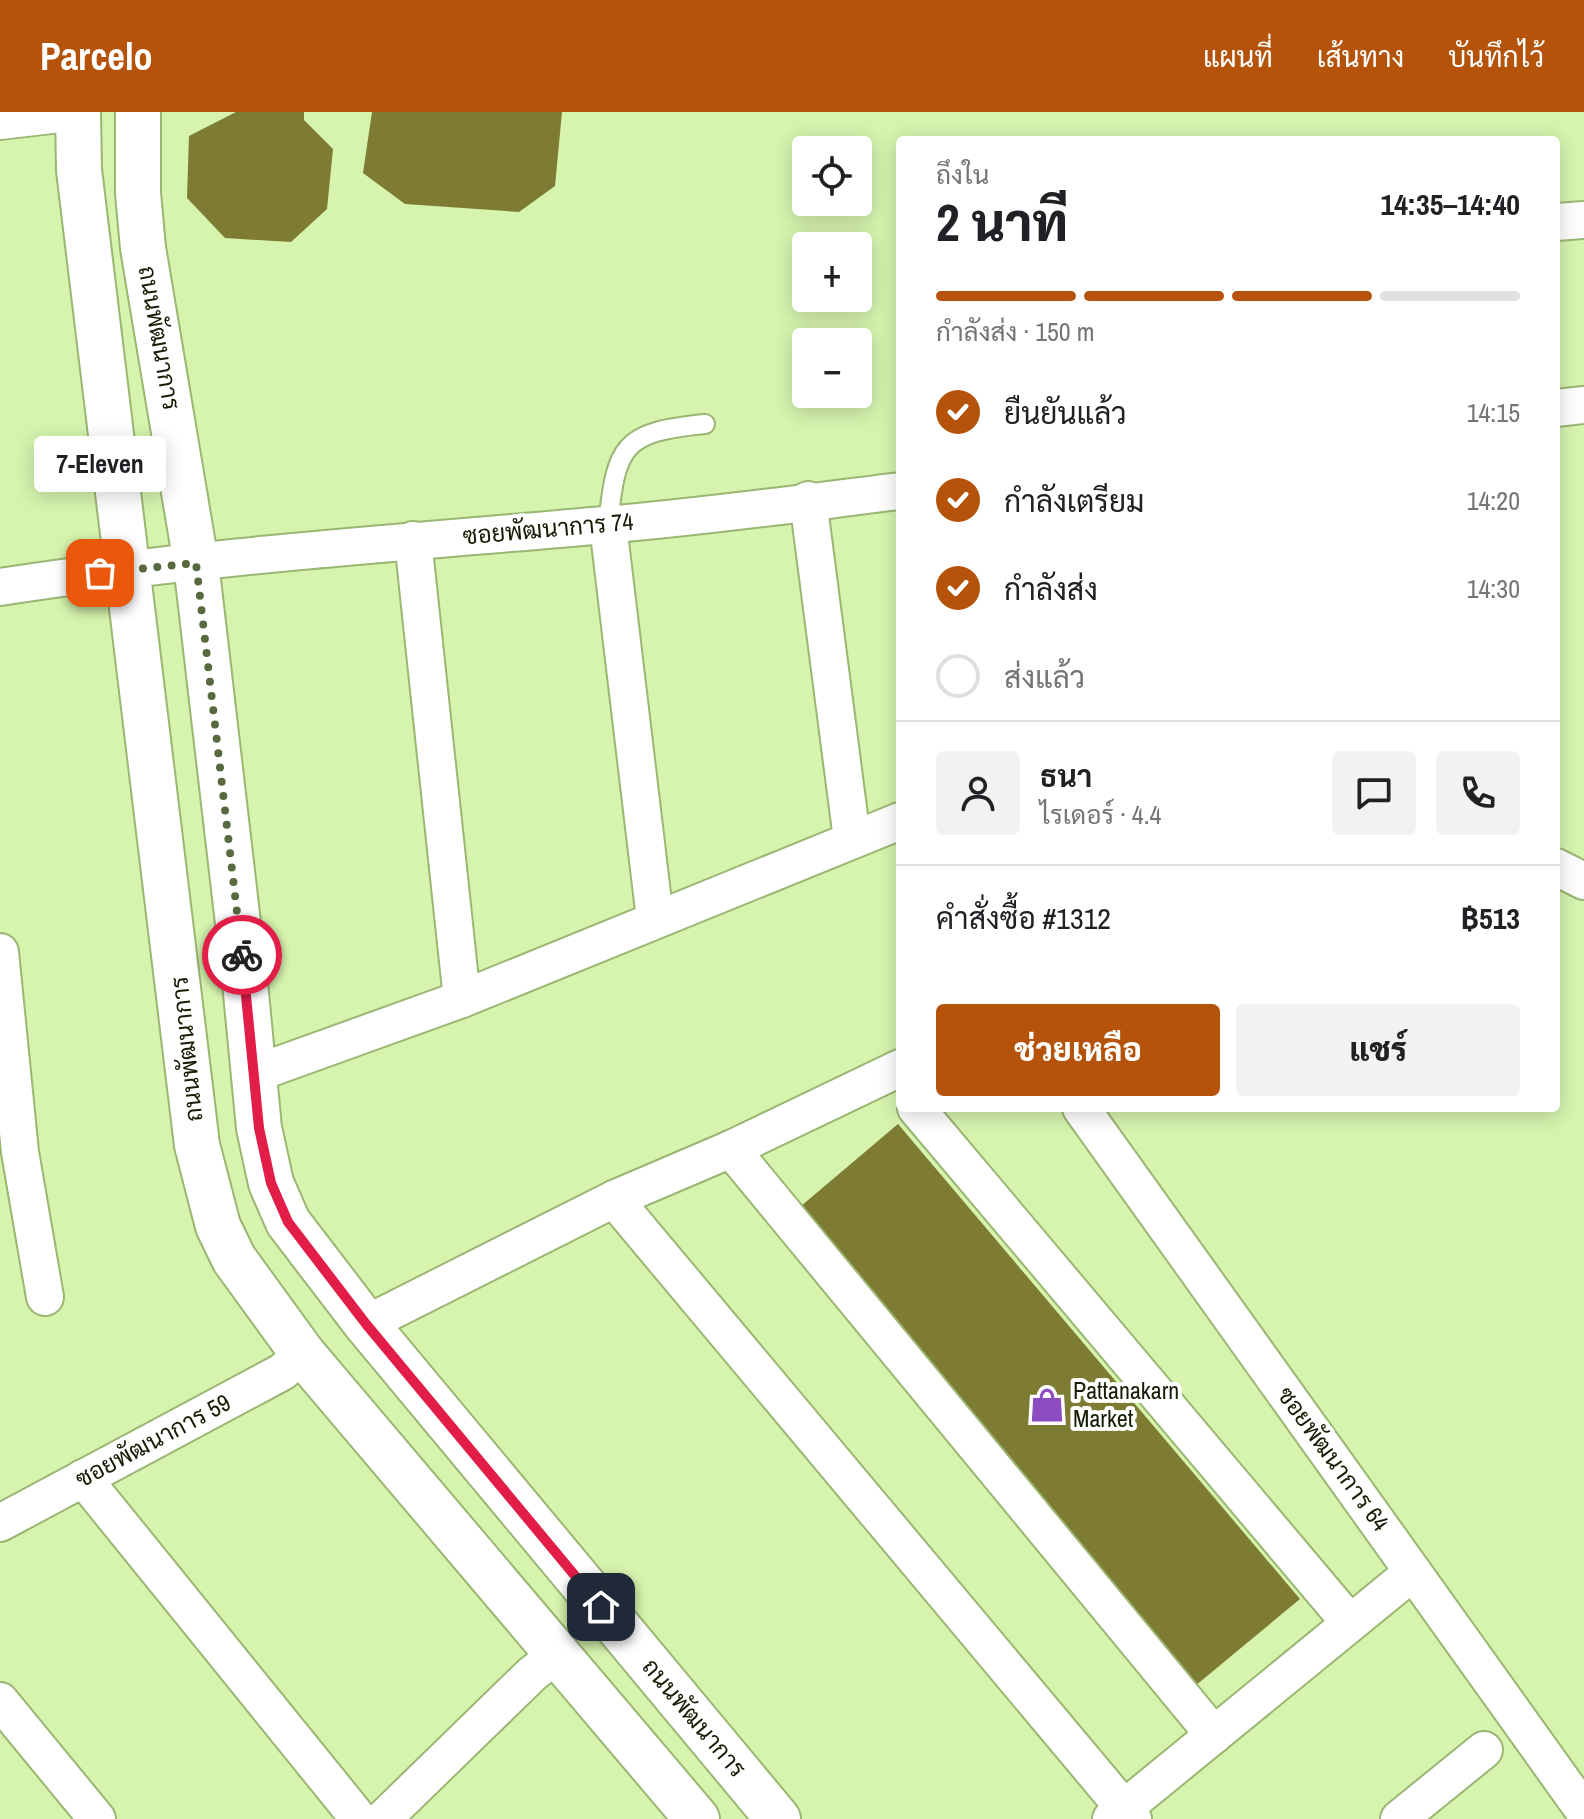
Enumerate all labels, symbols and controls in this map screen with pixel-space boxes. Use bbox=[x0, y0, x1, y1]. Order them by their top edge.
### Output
text: Parcelo bbox=[40, 31, 153, 82]
text: แผนที่ bbox=[1203, 38, 1273, 76]
text: เส้นทาง bbox=[1317, 38, 1404, 76]
text: บันทึกไว้ bbox=[1448, 38, 1544, 76]
map controls bbox=[792, 136, 872, 408]
button: locate bbox=[792, 136, 872, 216]
text: ถึงใน bbox=[936, 157, 989, 192]
text: 14:35–14:40 bbox=[1381, 184, 1520, 224]
text: 2 นาที bbox=[936, 187, 1068, 257]
button: + bbox=[792, 232, 872, 312]
street label: ถนนพัฒนาการ bbox=[132, 263, 188, 412]
text: กำลังส่ง · 150 m bbox=[936, 314, 1094, 349]
button: − bbox=[792, 328, 872, 408]
icon: check bbox=[936, 390, 980, 434]
text: ยืนยันแล้ว bbox=[1004, 393, 1127, 433]
text: 14:15 bbox=[1467, 395, 1520, 430]
callout: 7-Eleven bbox=[34, 437, 166, 493]
text: 7-Eleven bbox=[56, 446, 144, 481]
icon: check bbox=[936, 478, 980, 522]
text: กำลังเตรียม bbox=[1004, 481, 1144, 521]
text: 14:20 bbox=[1467, 483, 1520, 518]
street label: ซอยพัฒนาการ 74 bbox=[461, 505, 635, 551]
pin bbox=[66, 539, 134, 607]
icon: bag bbox=[78, 551, 122, 595]
icon: check bbox=[936, 566, 980, 610]
text: กำลังส่ง bbox=[1004, 569, 1098, 609]
text: 14:30 bbox=[1467, 571, 1520, 606]
text: ส่งแล้ว bbox=[1004, 657, 1085, 697]
button: person bbox=[936, 751, 1020, 835]
button: chat bbox=[1332, 751, 1416, 835]
button: phone bbox=[1436, 751, 1520, 835]
text: ธนา bbox=[1040, 756, 1092, 796]
text: ไรเดอร์ · 4.4 bbox=[1040, 797, 1161, 832]
text: คำสั่งซื้อ #1312 bbox=[936, 898, 1111, 938]
text: ฿513 bbox=[1461, 898, 1520, 938]
courier bbox=[202, 915, 282, 995]
icon: bike bbox=[220, 933, 264, 977]
street label: ถนนพัฒนาการ bbox=[162, 975, 210, 1123]
button: ช่วยเหลือ bbox=[936, 1004, 1220, 1096]
button: แชร์ bbox=[1236, 1004, 1520, 1096]
place label: Pattanakarn Market bbox=[1073, 1374, 1179, 1434]
street label: ซอยพัฒนาการ 64 bbox=[1271, 1380, 1397, 1537]
street label: ซอยพัฒนาการ 59 bbox=[69, 1386, 236, 1494]
shop icon: Pattanakarn Market bbox=[1028, 1386, 1066, 1424]
pin bbox=[567, 1573, 635, 1641]
icon: home bbox=[579, 1585, 623, 1629]
street label: ถนนพัฒนาการ bbox=[636, 1651, 754, 1783]

